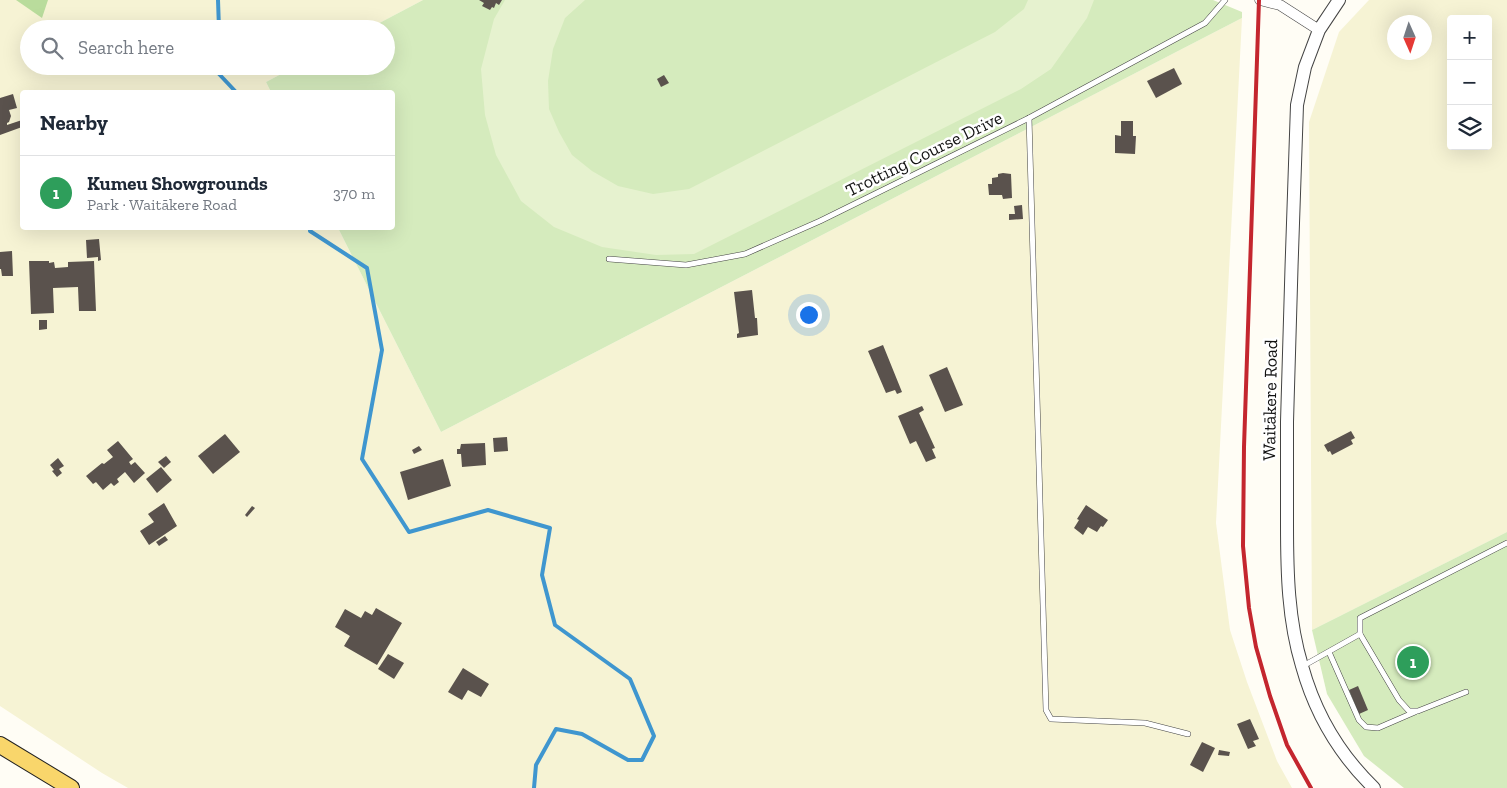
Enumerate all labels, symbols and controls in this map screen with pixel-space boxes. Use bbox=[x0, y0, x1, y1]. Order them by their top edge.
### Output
north arrow bbox=[1387, 15, 1432, 60]
map controls bbox=[1447, 15, 1492, 150]
button: + bbox=[1447, 15, 1492, 60]
search box bbox=[20, 20, 395, 75]
icon: search bbox=[38, 34, 66, 62]
text: Search here bbox=[78, 36, 174, 59]
button: − bbox=[1447, 60, 1492, 105]
button: layers bbox=[1447, 105, 1492, 150]
street label: Trotting Course Drive bbox=[842, 106, 1006, 202]
text: Nearby bbox=[40, 110, 108, 135]
text: Kumeu Showgrounds bbox=[87, 172, 268, 195]
text: 1 bbox=[53, 184, 59, 203]
text: 370 m bbox=[333, 184, 375, 203]
text: Park · Waitākere Road bbox=[87, 195, 237, 214]
your location bbox=[796, 302, 822, 328]
street label: Waitākere Road bbox=[1258, 339, 1282, 461]
pin: 1 bbox=[1397, 643, 1429, 681]

